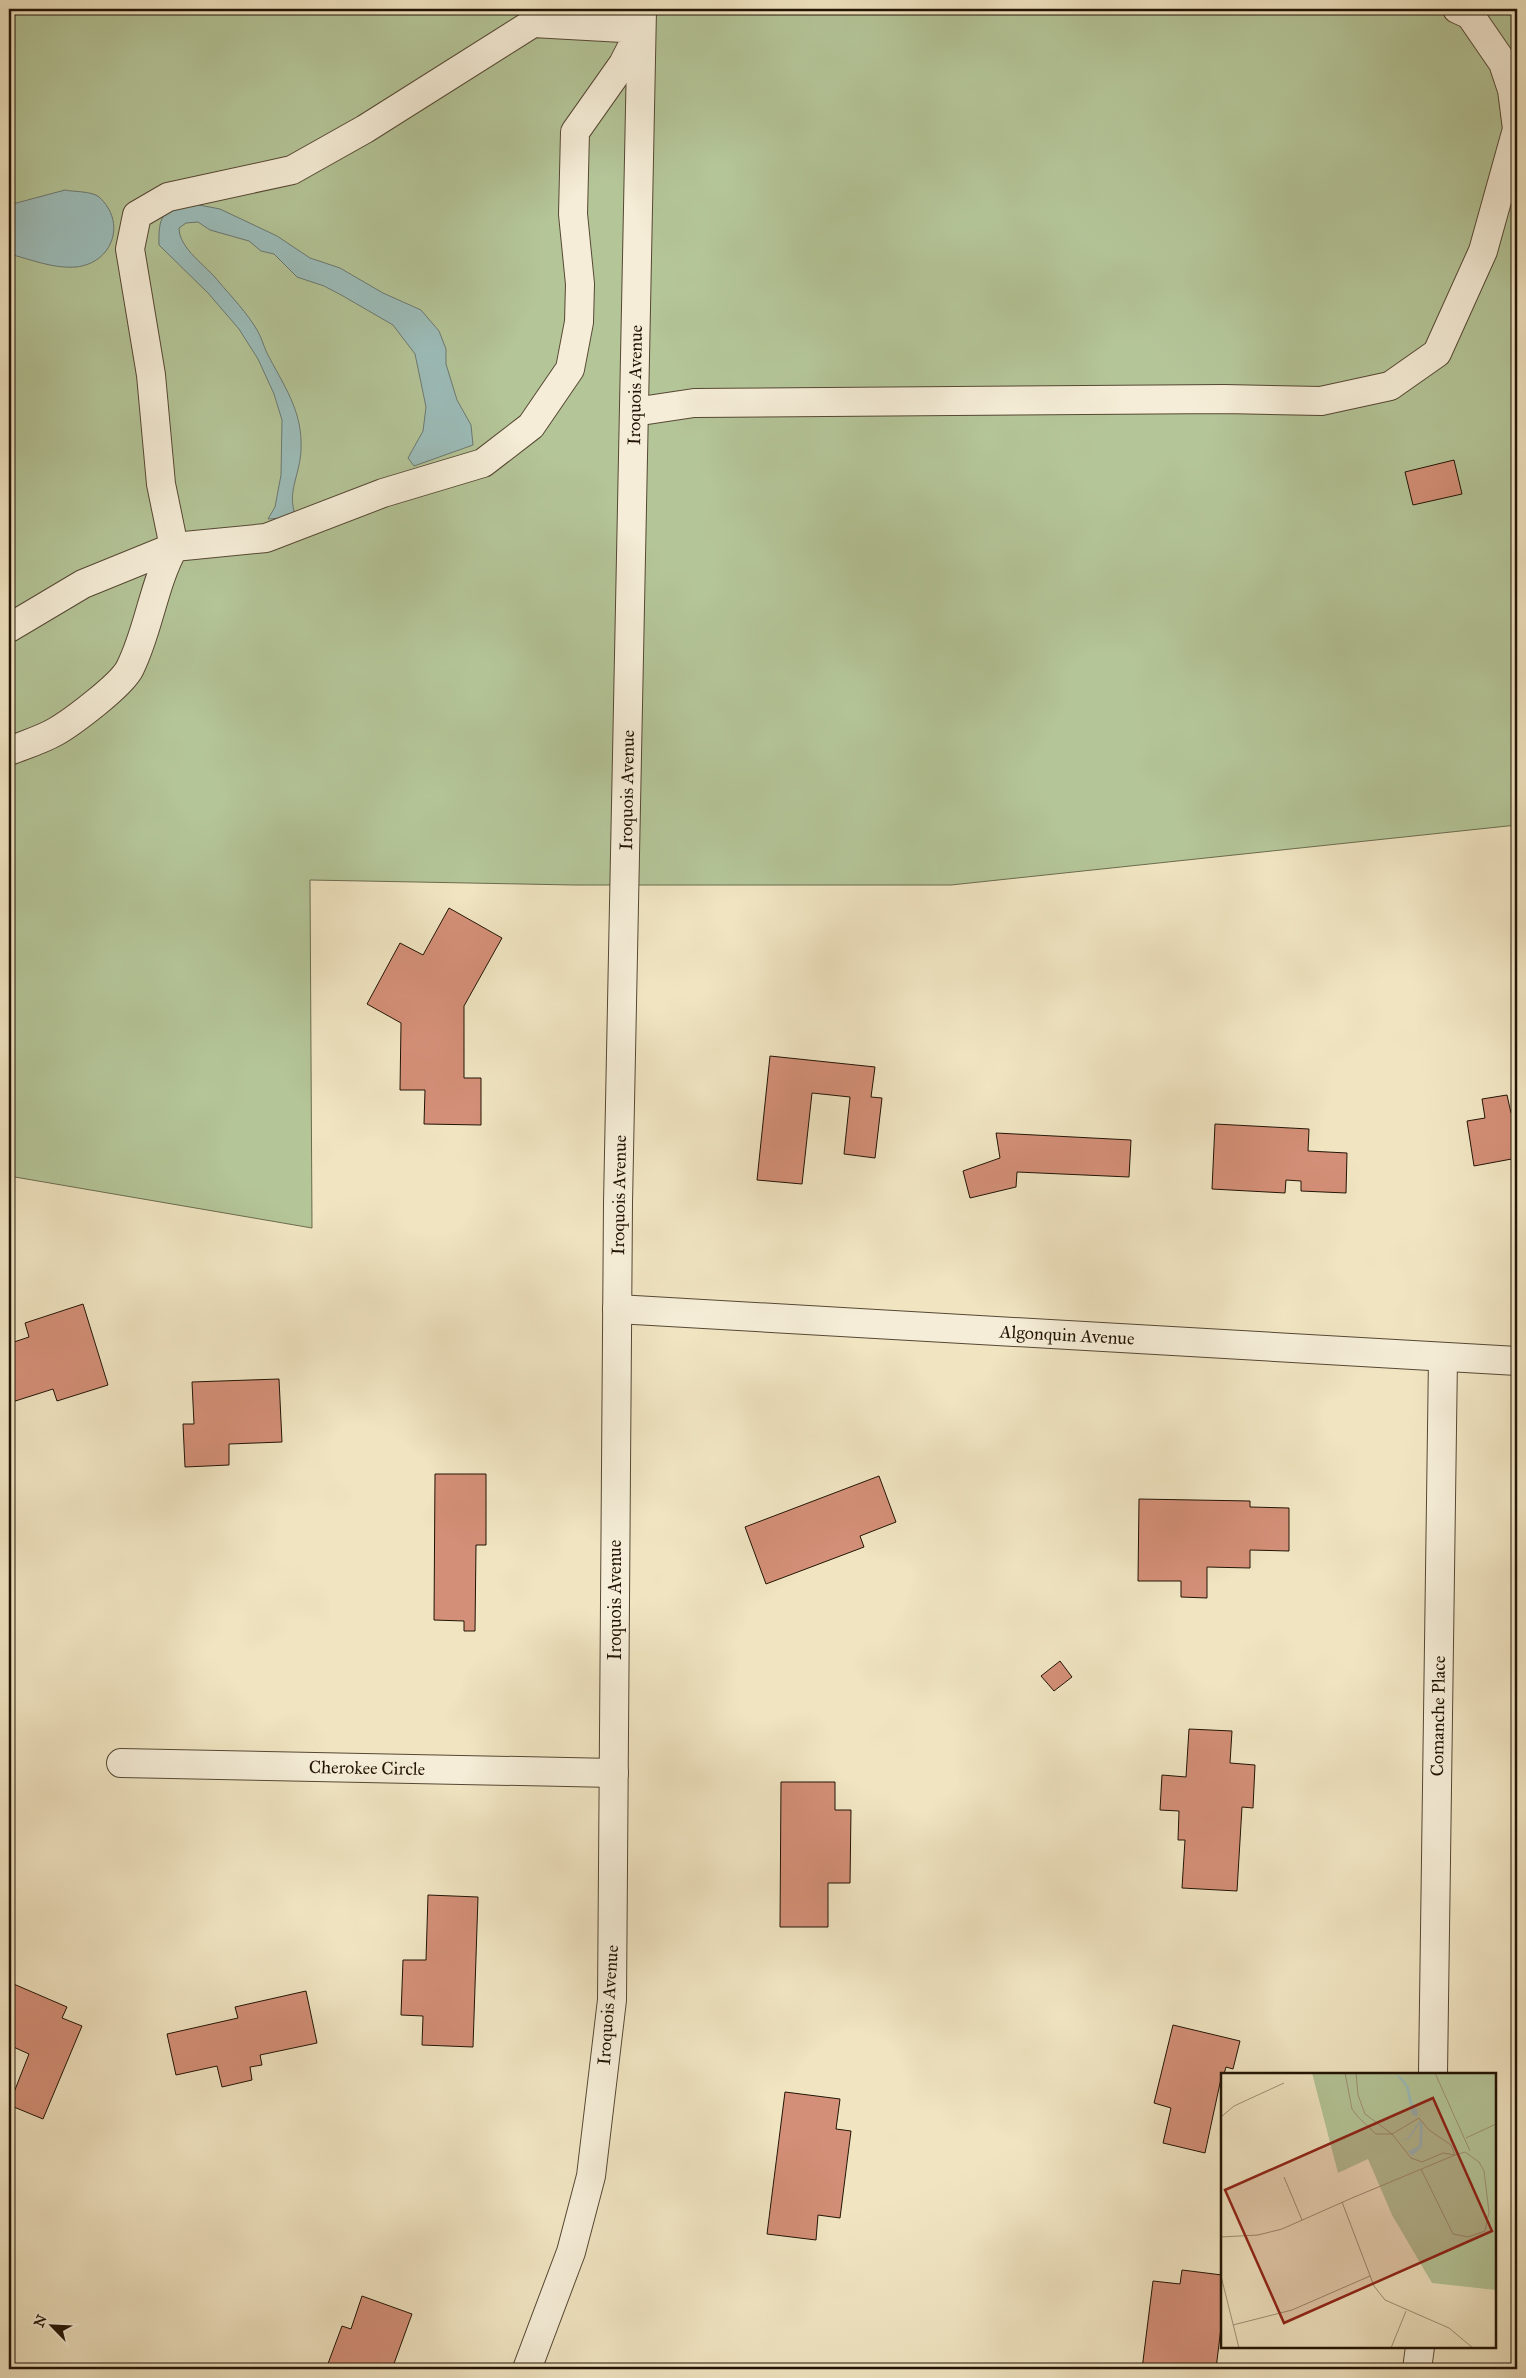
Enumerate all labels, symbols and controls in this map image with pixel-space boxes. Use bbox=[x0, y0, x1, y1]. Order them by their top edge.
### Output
street label: Iroquois Avenue bbox=[623, 325, 648, 445]
street label: Iroquois Avenue bbox=[615, 730, 640, 850]
street label: Iroquois Avenue bbox=[607, 1135, 632, 1255]
street label: Algonquin Avenue bbox=[998, 1320, 1135, 1351]
street label: Iroquois Avenue bbox=[604, 1540, 627, 1660]
street label: Comanche Place bbox=[1426, 1655, 1450, 1777]
street label: Cherokee Circle bbox=[309, 1756, 425, 1780]
street label: Iroquois Avenue bbox=[593, 1944, 624, 2066]
inset map bbox=[1221, 2073, 1496, 2348]
north arrow bbox=[28, 2300, 78, 2350]
text: N bbox=[30, 2312, 51, 2330]

